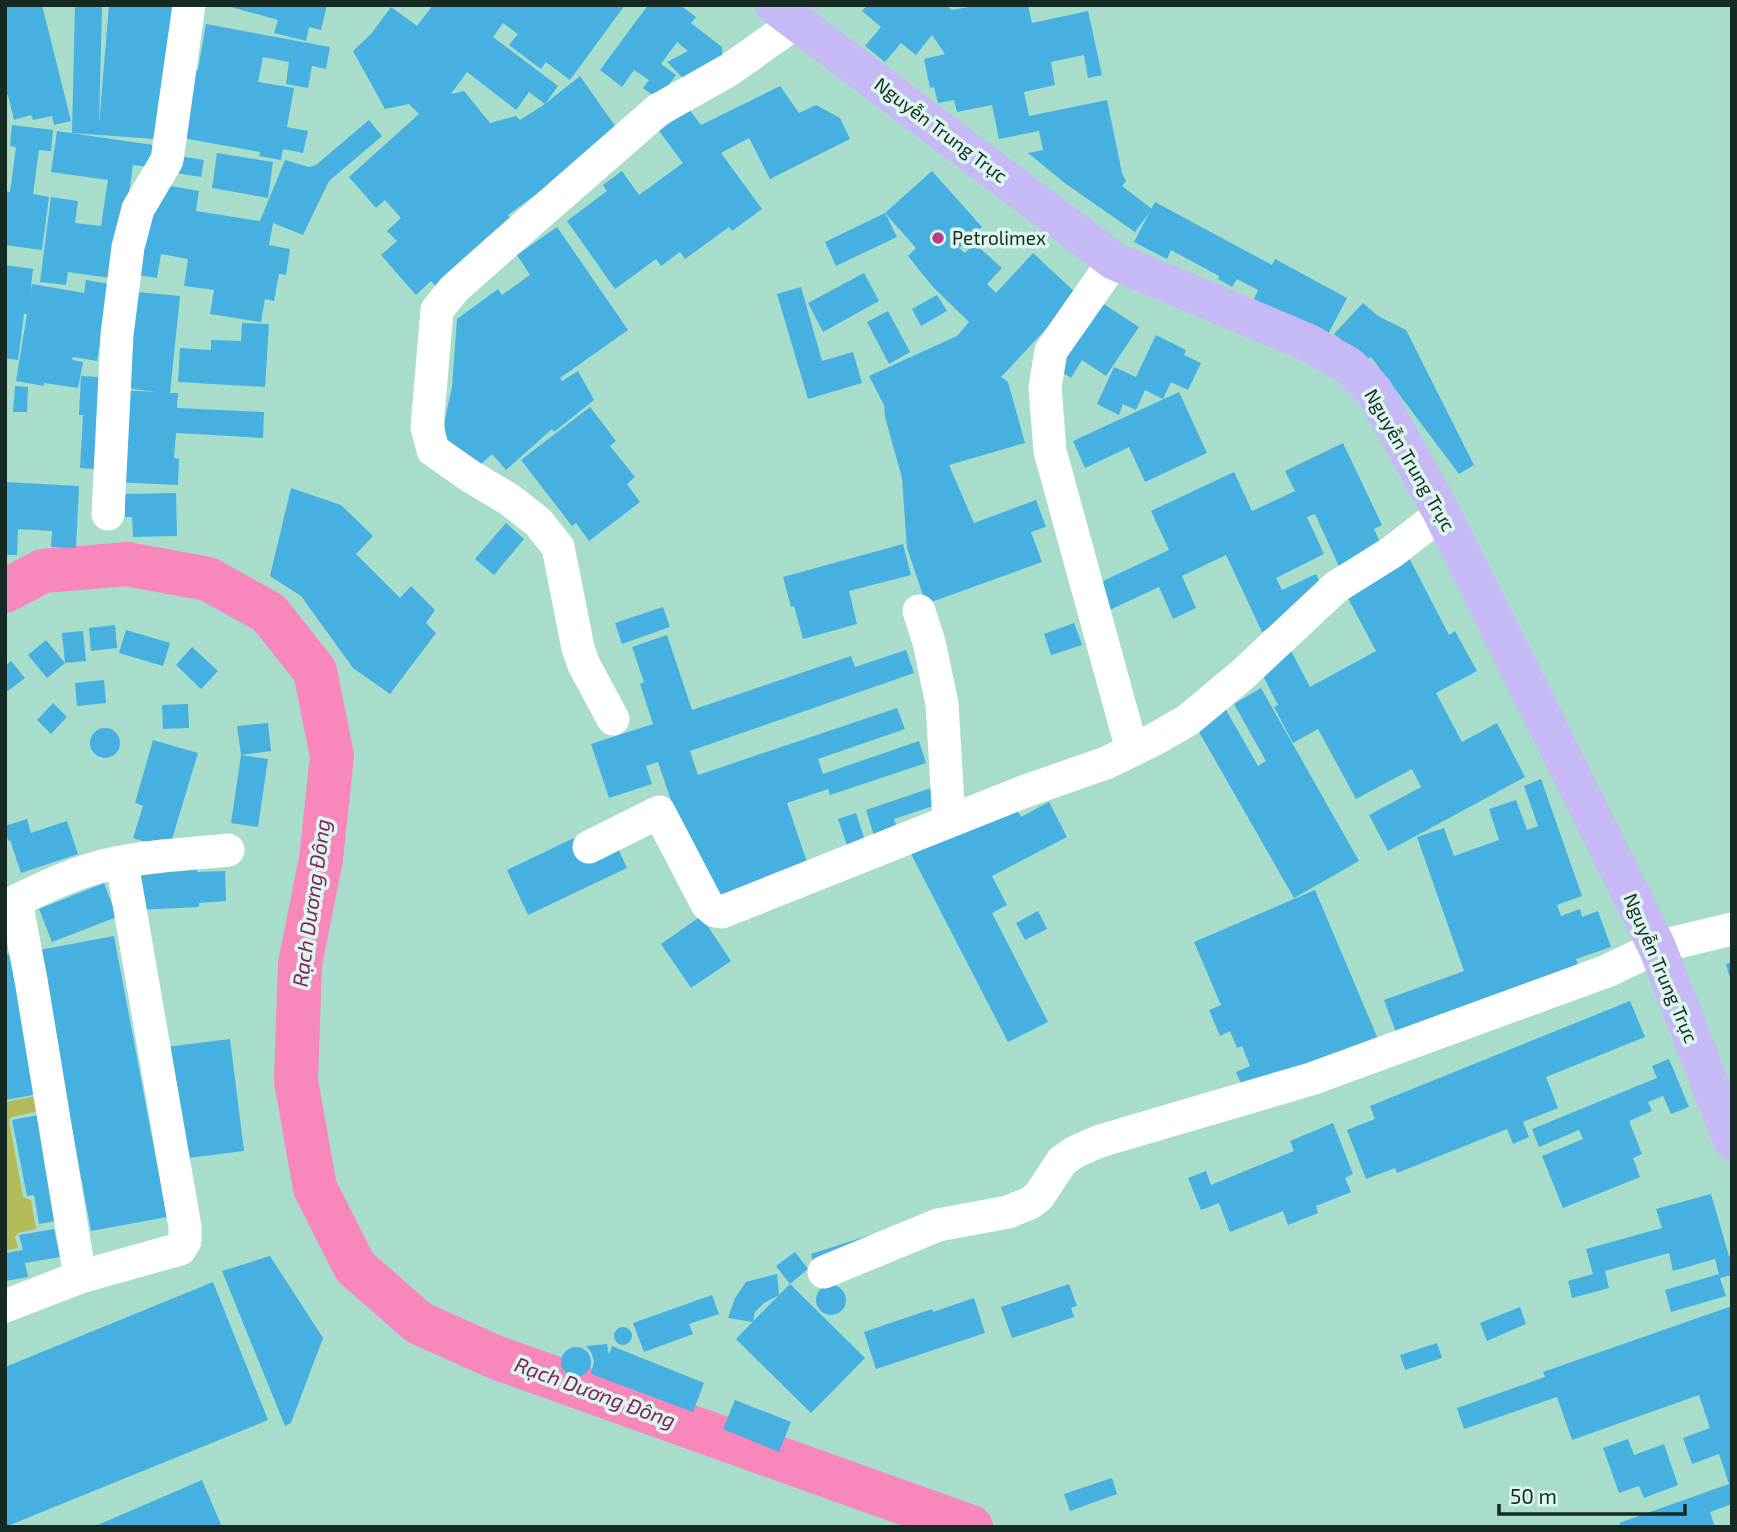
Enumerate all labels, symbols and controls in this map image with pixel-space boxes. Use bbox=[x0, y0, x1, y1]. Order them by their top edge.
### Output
street label: Nguyễn Trung Trực bbox=[870, 72, 1012, 187]
place label: Petrolimex bbox=[952, 226, 1046, 249]
marker: Petrolimex bbox=[930, 230, 946, 246]
street label: Nguyễn Trung Trực bbox=[1360, 385, 1461, 535]
water label: Rạch Dương Đông bbox=[286, 817, 335, 988]
street label: Nguyễn Trung Trực bbox=[1620, 889, 1703, 1046]
water label: Rạch Dương Đông bbox=[512, 1351, 679, 1432]
scale bar bbox=[1499, 1472, 1684, 1516]
text: 50 m bbox=[1510, 1483, 1557, 1508]

